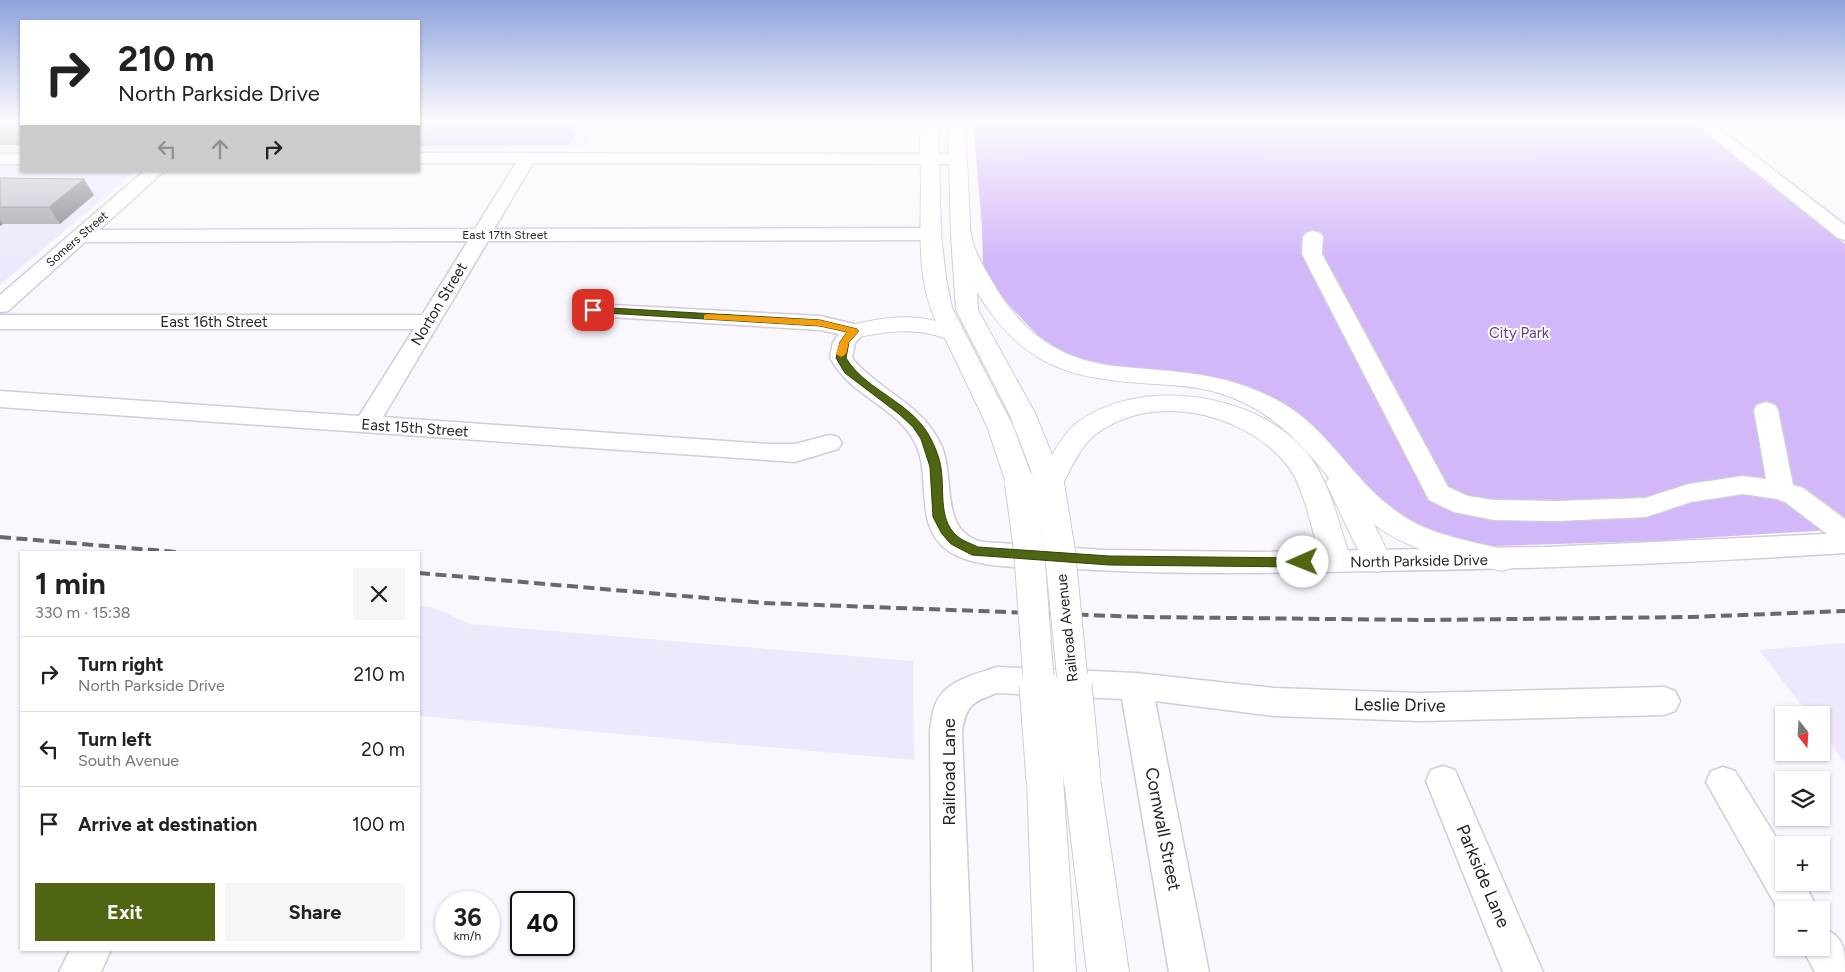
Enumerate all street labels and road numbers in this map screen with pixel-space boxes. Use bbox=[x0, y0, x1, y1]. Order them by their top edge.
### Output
street label: Somers Street bbox=[43, 208, 111, 270]
street label: East 17th Street bbox=[462, 228, 548, 242]
street label: Norton Street bbox=[407, 259, 471, 349]
street label: East 16th Street bbox=[160, 313, 268, 331]
street label: East 15th Street bbox=[361, 415, 470, 441]
street label: North Parkside Drive bbox=[1350, 551, 1488, 571]
street label: Railroad Avenue bbox=[1052, 573, 1082, 683]
street label: Leslie Drive bbox=[1354, 693, 1446, 717]
street label: Railroad Lane bbox=[938, 718, 960, 826]
street label: Cornwall Street bbox=[1140, 765, 1186, 893]
street label: Parkside Lane bbox=[1451, 821, 1515, 931]

